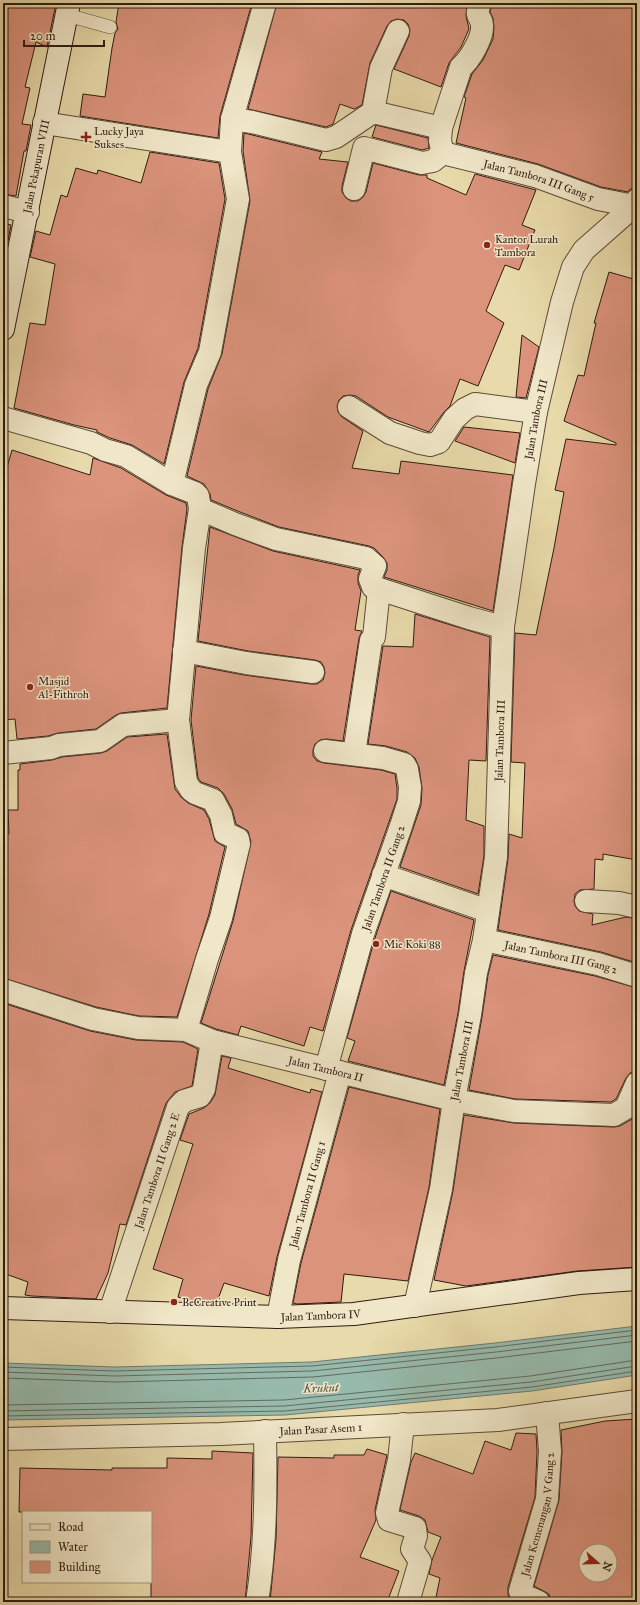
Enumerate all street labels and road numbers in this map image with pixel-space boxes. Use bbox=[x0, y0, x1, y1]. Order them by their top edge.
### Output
street label: Jalan Pekapuran VIII bbox=[20, 118, 52, 216]
street label: Jalan Tambora III Gang 5 bbox=[481, 157, 596, 204]
street label: Jalan Tambora III bbox=[522, 378, 551, 462]
street label: Jalan Tambora III bbox=[492, 699, 508, 783]
street label: Jalan Tambora II Gang 2 bbox=[359, 823, 409, 934]
street label: Jalan Tambora III Gang 2 bbox=[502, 938, 620, 977]
street label: Jalan Tambora III bbox=[448, 1019, 476, 1103]
street label: Jalan Tambora II bbox=[286, 1054, 365, 1085]
street label: Jalan Tambora II Gang 2 E bbox=[132, 1111, 183, 1232]
street label: Jalan Tambora II Gang 1 bbox=[286, 1140, 328, 1251]
street label: Jalan Tambora IV bbox=[280, 1307, 363, 1325]
street label: Jalan Pasar Asem 1 bbox=[278, 1421, 362, 1439]
street label: Jalan Kemenangan V Gang 2 bbox=[518, 1451, 557, 1579]

